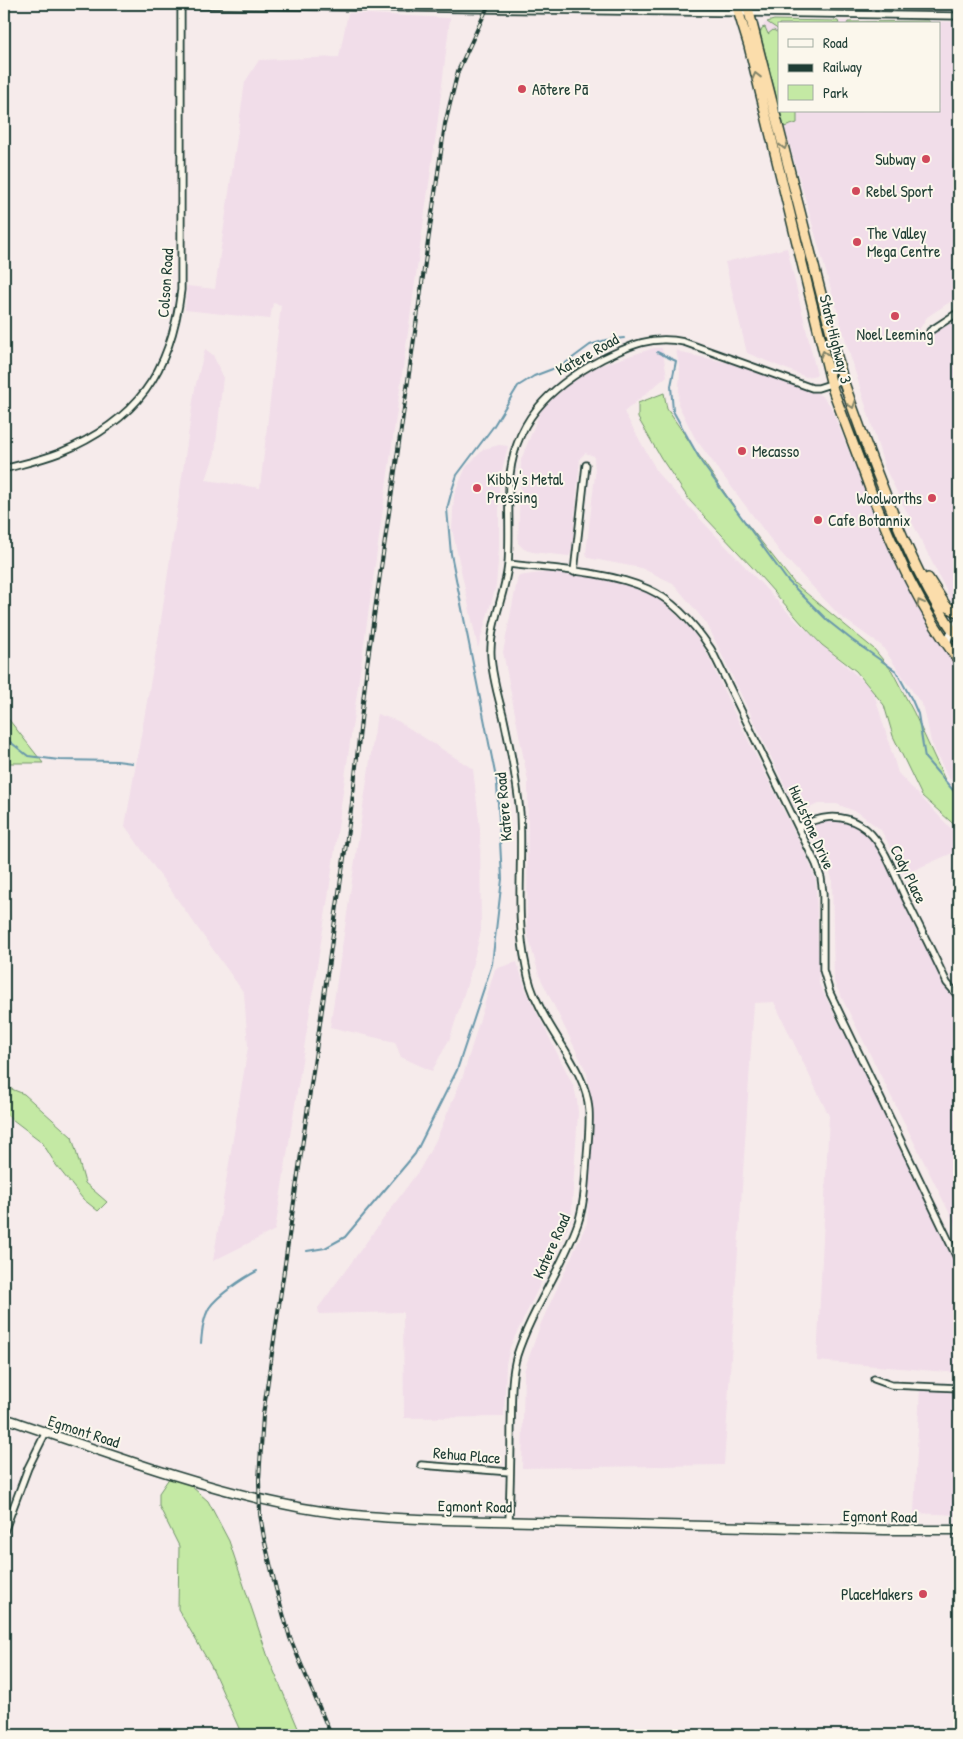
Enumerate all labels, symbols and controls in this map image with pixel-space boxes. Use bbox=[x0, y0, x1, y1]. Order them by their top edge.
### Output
legend bbox=[778, 22, 940, 112]
text: Road bbox=[823, 32, 848, 53]
text: Railway bbox=[823, 56, 862, 77]
one-way arrow bbox=[751, 72, 762, 81]
place label: Aōtere Pā bbox=[532, 78, 588, 100]
text: Park bbox=[823, 82, 848, 103]
marker: Aōtere Pā bbox=[516, 83, 528, 95]
one-way arrow bbox=[778, 142, 789, 151]
place label: Subway bbox=[875, 148, 916, 170]
marker: Subway bbox=[920, 153, 932, 165]
place label: Rebel Sport bbox=[866, 180, 933, 202]
marker: Rebel Sport bbox=[850, 185, 862, 197]
place label: The Valley Mega Centre bbox=[867, 222, 941, 262]
marker: The Valley Mega Centre bbox=[851, 236, 863, 248]
street label: Colson Road bbox=[152, 248, 178, 318]
street label: State Highway 3 bbox=[814, 292, 858, 386]
marker: Noel Leeming bbox=[889, 310, 901, 322]
place label: Noel Leeming bbox=[857, 323, 933, 345]
street label: Katere Road bbox=[552, 328, 622, 380]
one-way arrow bbox=[820, 351, 830, 359]
one-way arrow bbox=[846, 400, 856, 409]
place label: Mecasso bbox=[752, 440, 800, 462]
marker: Mecasso bbox=[736, 445, 748, 457]
place label: Kibby's Metal Pressing bbox=[487, 468, 564, 508]
marker: Kibby's Metal Pressing bbox=[471, 482, 483, 494]
place label: Woolworths bbox=[857, 487, 922, 509]
marker: Woolworths bbox=[926, 492, 938, 504]
place label: Cafe Botannix bbox=[828, 509, 910, 531]
marker: Cafe Botannix bbox=[812, 514, 824, 526]
one-way arrow bbox=[917, 600, 927, 609]
street label: Katere Road bbox=[489, 772, 517, 842]
street label: Hurlstone Drive bbox=[784, 782, 841, 873]
street label: Cody Place bbox=[885, 841, 933, 908]
street label: Katere Road bbox=[527, 1210, 575, 1282]
street label: Egmont Road bbox=[45, 1409, 123, 1453]
street label: Rehua Place bbox=[432, 1441, 502, 1469]
street label: Egmont Road bbox=[438, 1494, 512, 1518]
street label: Egmont Road bbox=[843, 1504, 917, 1528]
place label: PlaceMakers bbox=[841, 1583, 913, 1605]
marker: PlaceMakers bbox=[917, 1588, 929, 1600]

